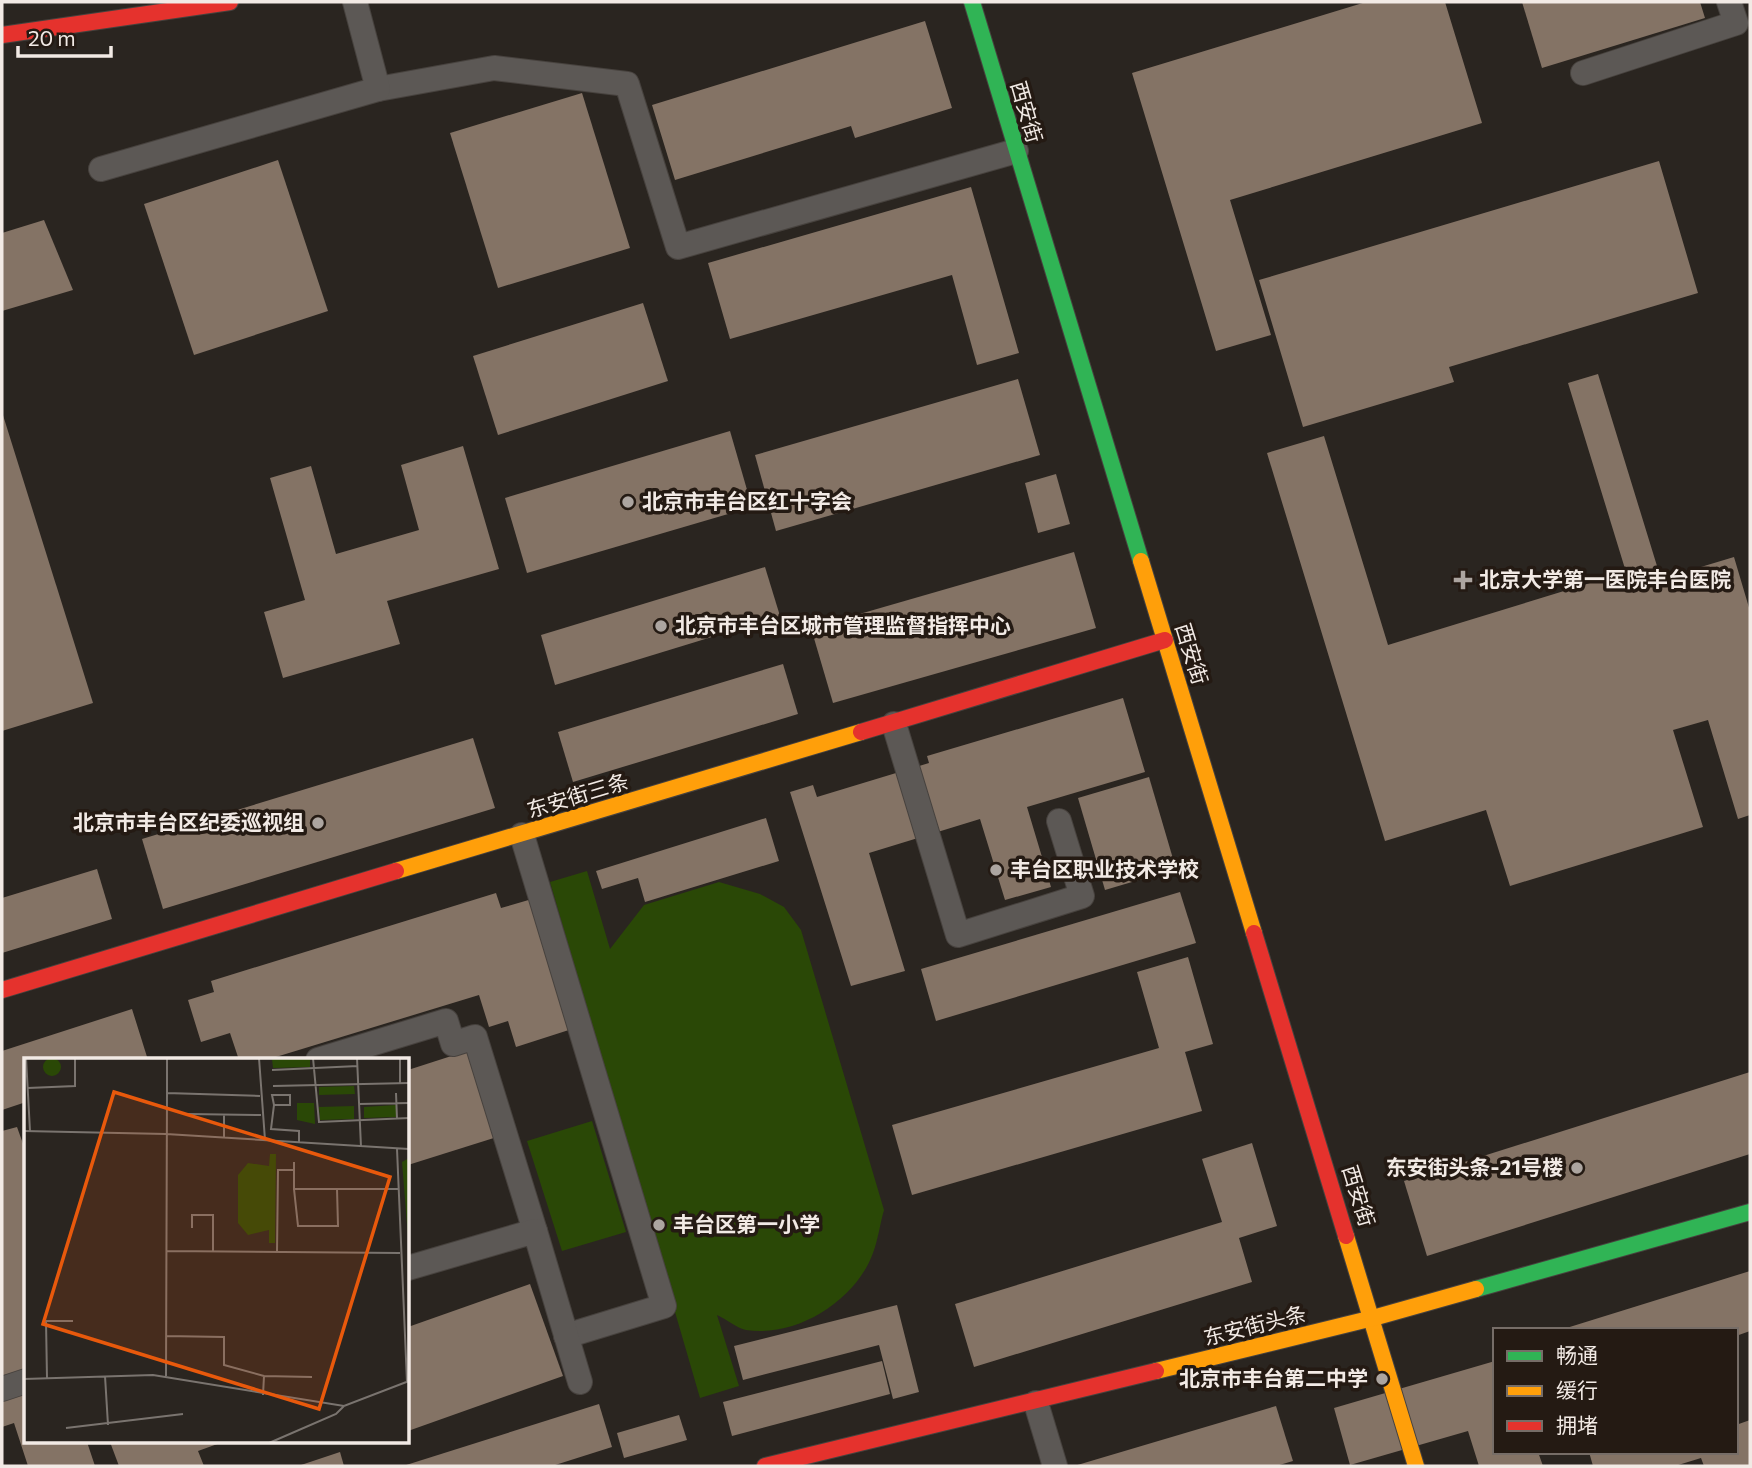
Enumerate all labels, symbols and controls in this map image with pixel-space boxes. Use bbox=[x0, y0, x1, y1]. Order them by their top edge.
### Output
scale bar bbox=[18, 14, 110, 58]
text: 20 m bbox=[28, 25, 76, 50]
street label: 西安街 bbox=[1007, 78, 1048, 145]
place label: 北京市丰台区红十字会 bbox=[642, 488, 852, 513]
marker: 北京市丰台区红十字会 bbox=[620, 494, 636, 510]
place label: 北京大学第一医院丰台医院 bbox=[1479, 566, 1731, 591]
marker: 北京大学第一医院丰台医院 bbox=[1453, 570, 1473, 590]
place label: 北京市丰台区城市管理监督指挥中心 bbox=[675, 612, 1011, 637]
marker: 北京市丰台区城市管理监督指挥中心 bbox=[653, 618, 669, 634]
street label: 西安街 bbox=[1171, 620, 1214, 687]
street label: 东安街三条 bbox=[524, 767, 631, 822]
place label: 北京市丰台区纪委巡视组 bbox=[73, 809, 304, 834]
marker: 北京市丰台区纪委巡视组 bbox=[310, 815, 326, 831]
place label: 丰台区职业技术学校 bbox=[1010, 856, 1199, 881]
marker: 丰台区职业技术学校 bbox=[988, 862, 1004, 878]
inset map bbox=[24, 1058, 410, 1444]
place label: 东安街头条-21号楼 bbox=[1386, 1154, 1563, 1179]
marker: 东安街头条-21号楼 bbox=[1569, 1160, 1585, 1176]
street label: 西安街 bbox=[1338, 1162, 1381, 1229]
place label: 丰台区第一小学 bbox=[673, 1211, 820, 1236]
marker: 丰台区第一小学 bbox=[651, 1217, 667, 1233]
street label: 东安街头条 bbox=[1201, 1300, 1309, 1349]
legend bbox=[1493, 1328, 1738, 1454]
text: 畅通 bbox=[1556, 1342, 1598, 1367]
place label: 北京市丰台第二中学 bbox=[1179, 1365, 1368, 1390]
marker: 北京市丰台第二中学 bbox=[1374, 1371, 1390, 1387]
text: 缓行 bbox=[1556, 1377, 1598, 1402]
text: 拥堵 bbox=[1556, 1412, 1598, 1437]

